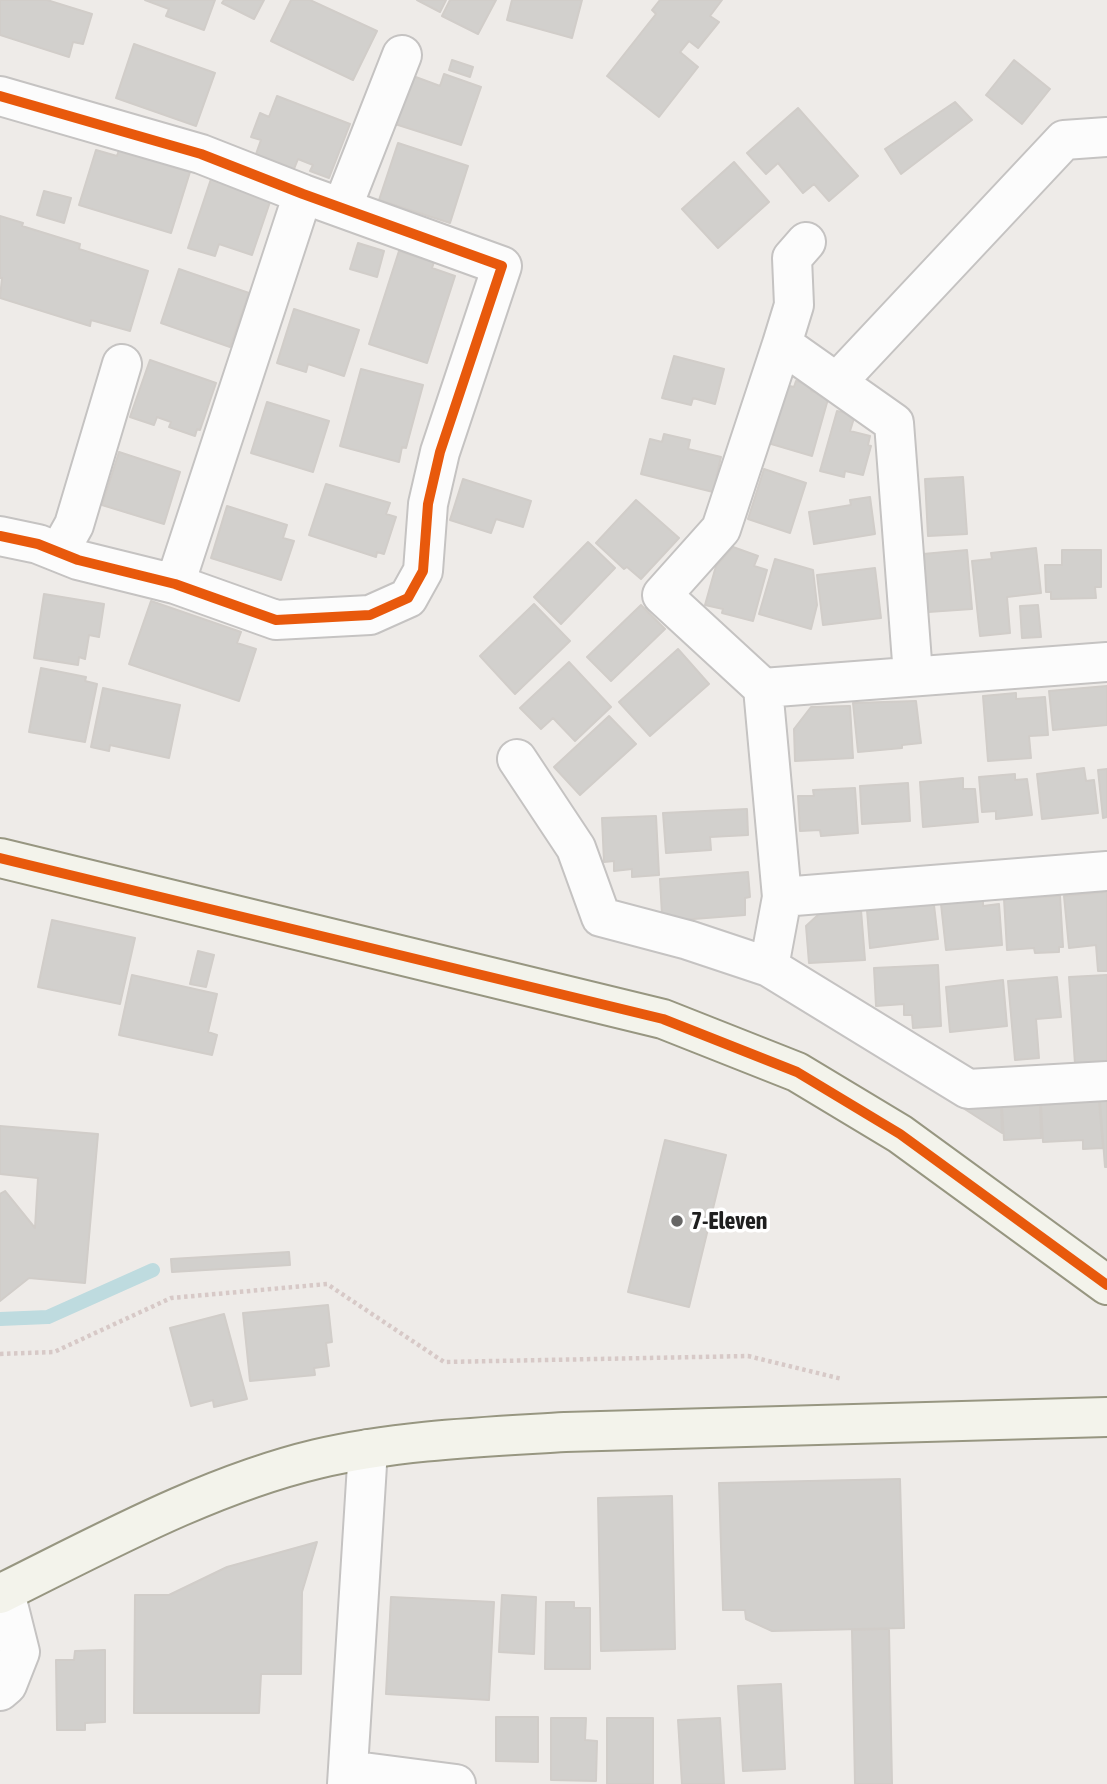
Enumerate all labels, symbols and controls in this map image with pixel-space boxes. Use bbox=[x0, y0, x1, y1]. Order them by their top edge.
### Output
place label: 7-Eleven bbox=[691, 1207, 767, 1235]
marker: 7-Eleven bbox=[669, 1213, 685, 1229]

